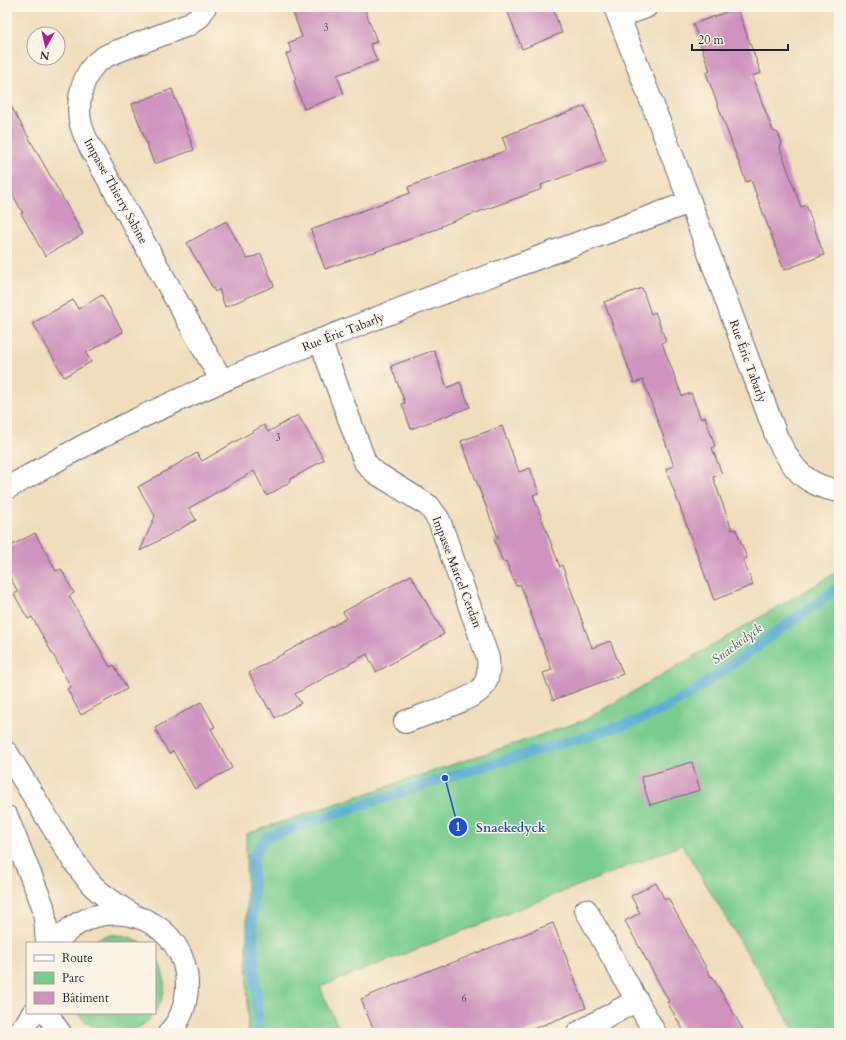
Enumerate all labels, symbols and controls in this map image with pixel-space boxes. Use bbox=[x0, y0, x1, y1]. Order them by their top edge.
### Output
house number: 3 bbox=[323, 21, 329, 35]
north arrow bbox=[26, 26, 66, 66]
scale bar bbox=[692, 26, 788, 52]
text: 20 m bbox=[698, 32, 725, 48]
text: N bbox=[38, 47, 50, 63]
street label: Impasse Thierry Sabine bbox=[80, 135, 152, 247]
street label: Rue Éric Tabarly bbox=[299, 308, 387, 355]
street label: Rue Éric Tabarly bbox=[726, 317, 772, 405]
house number: 3 bbox=[275, 431, 281, 445]
street label: Impasse Marcel Cerdan bbox=[428, 514, 486, 630]
water label: Snaekedyck bbox=[708, 619, 767, 669]
callout: Snaekedyck bbox=[448, 815, 554, 840]
text: 1 bbox=[455, 819, 461, 835]
text: Snaekedyck bbox=[476, 819, 547, 837]
legend bbox=[26, 942, 156, 1014]
text: Route bbox=[62, 950, 93, 966]
text: Parc bbox=[62, 970, 85, 986]
text: Bâtiment bbox=[62, 990, 109, 1006]
house number: 6 bbox=[461, 992, 467, 1006]

